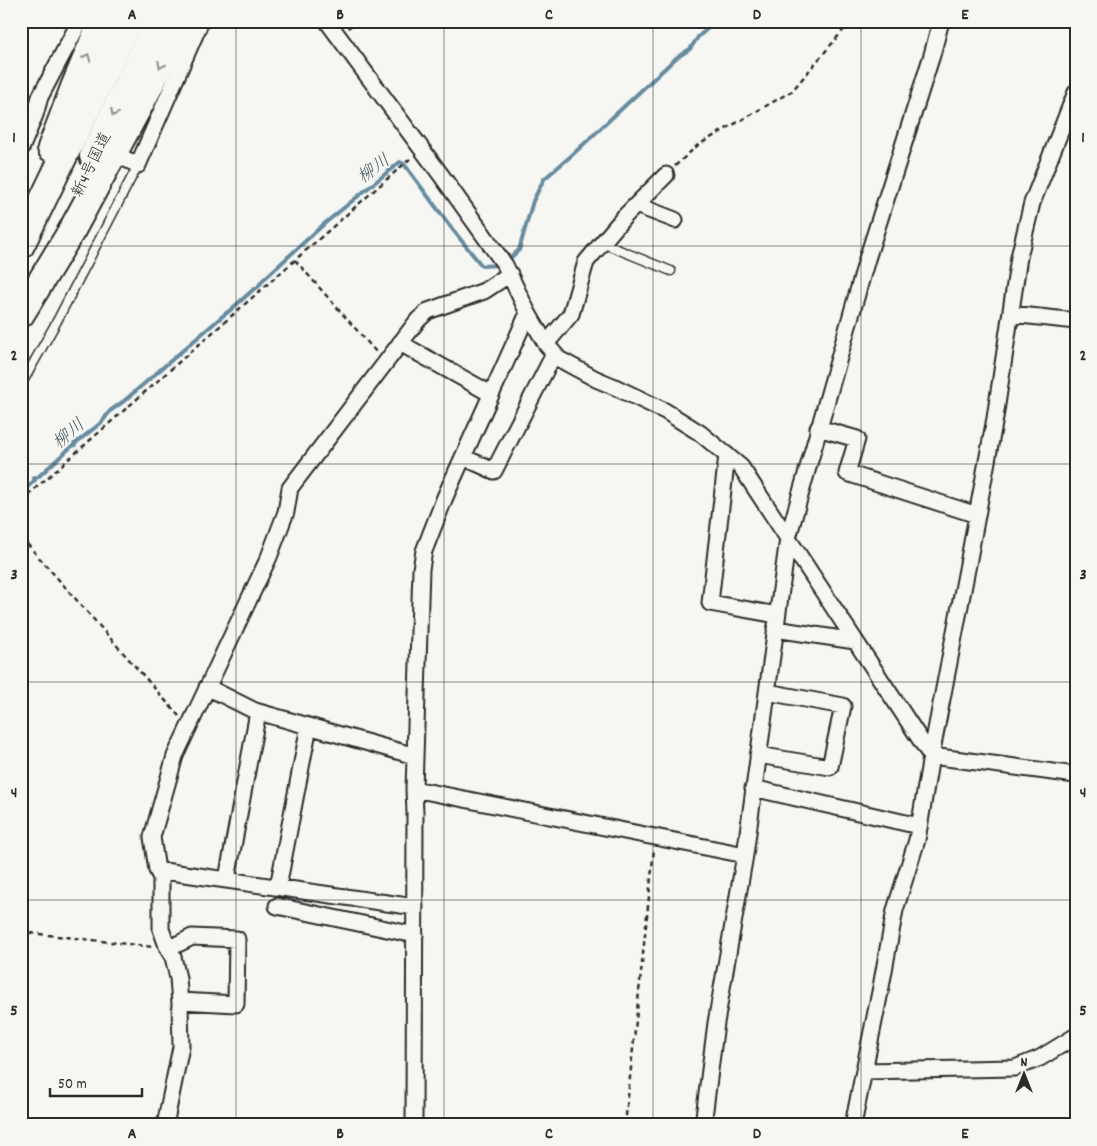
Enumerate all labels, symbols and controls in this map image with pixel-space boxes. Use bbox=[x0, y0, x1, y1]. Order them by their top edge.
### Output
text: A bbox=[128, 4, 137, 27]
text: B bbox=[336, 4, 344, 27]
text: C bbox=[545, 4, 553, 27]
text: D bbox=[753, 4, 762, 27]
text: E bbox=[961, 4, 969, 27]
one-way arrow bbox=[80, 53, 91, 62]
one-way arrow bbox=[156, 60, 167, 69]
one-way arrow bbox=[110, 107, 120, 116]
text: 1 bbox=[12, 127, 16, 150]
text: 1 bbox=[1081, 127, 1085, 150]
street label: 新4号国道 bbox=[66, 128, 118, 202]
water label: 柳川 bbox=[353, 149, 396, 191]
text: 2 bbox=[11, 345, 18, 368]
text: 2 bbox=[1080, 345, 1087, 368]
water label: 柳川 bbox=[48, 414, 91, 456]
text: 3 bbox=[10, 564, 18, 587]
text: 3 bbox=[1079, 564, 1087, 587]
text: 4 bbox=[11, 782, 17, 805]
text: 4 bbox=[1080, 782, 1086, 805]
text: 5 bbox=[10, 1000, 18, 1023]
text: 5 bbox=[1079, 1000, 1087, 1023]
north arrow bbox=[1000, 1048, 1050, 1098]
text: N bbox=[1021, 1053, 1028, 1073]
scale bar bbox=[50, 1066, 142, 1098]
text: 50 m bbox=[58, 1074, 87, 1096]
text: A bbox=[128, 1123, 137, 1146]
text: B bbox=[336, 1123, 344, 1146]
text: C bbox=[545, 1123, 553, 1146]
text: D bbox=[753, 1123, 762, 1146]
text: E bbox=[961, 1123, 969, 1146]

